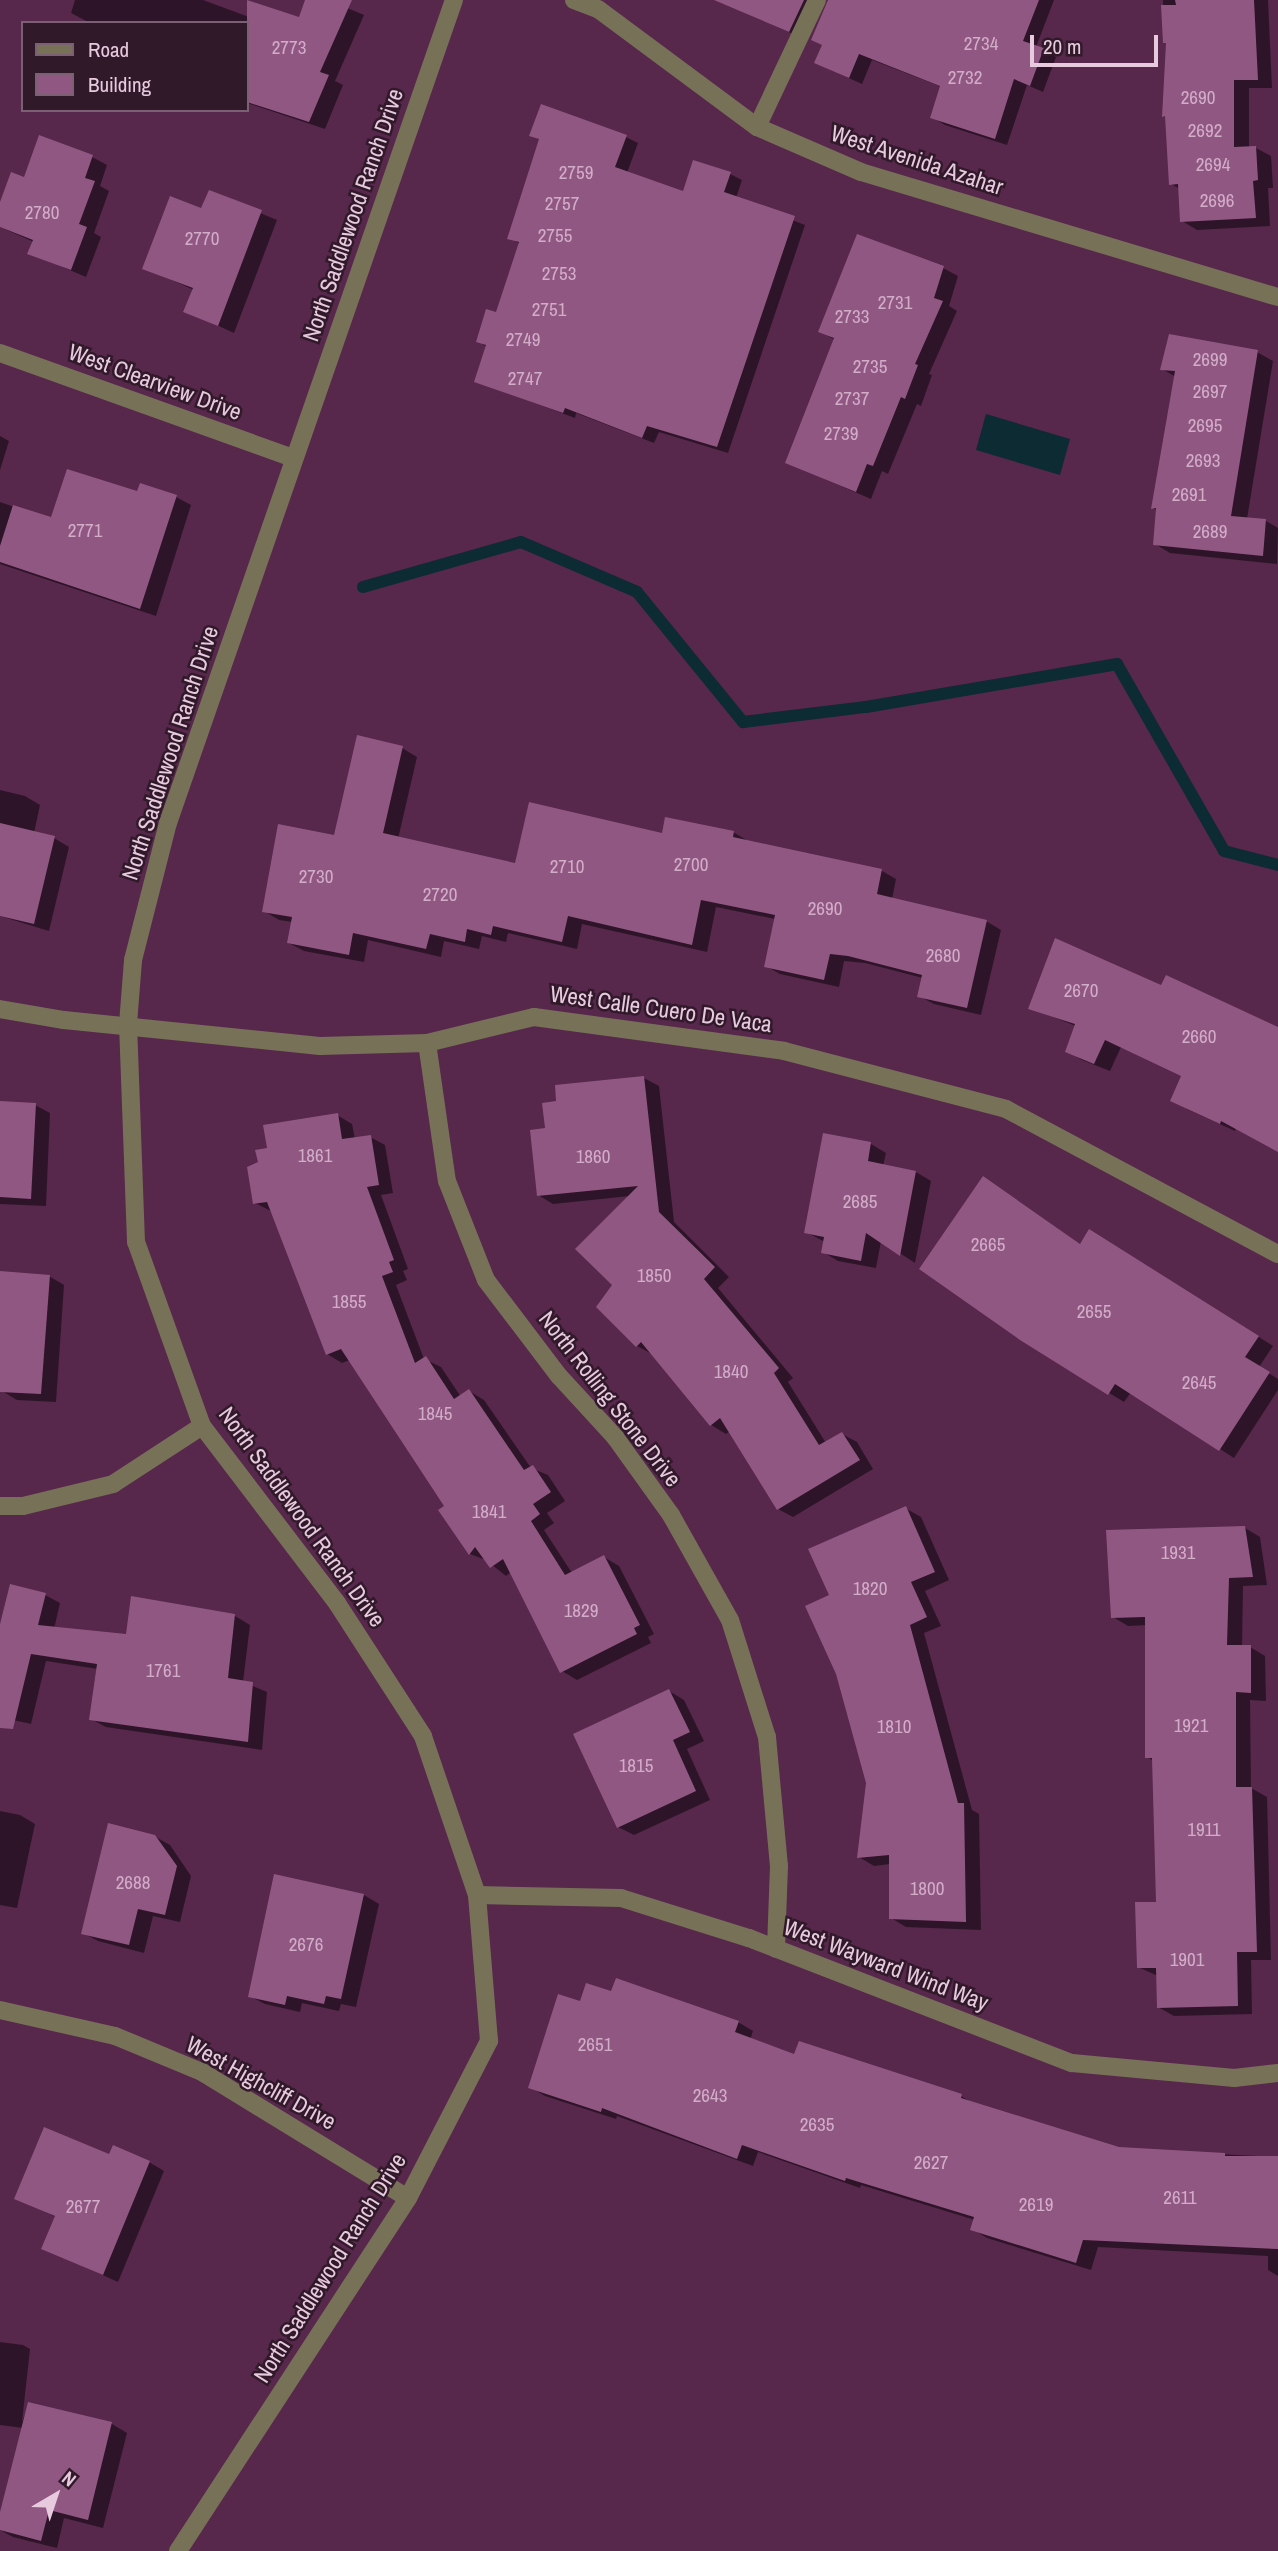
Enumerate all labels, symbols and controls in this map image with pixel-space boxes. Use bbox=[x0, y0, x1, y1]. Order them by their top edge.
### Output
legend bbox=[21, 21, 248, 112]
scale bar bbox=[1033, 21, 1161, 65]
text: 20 m bbox=[1043, 32, 1081, 61]
house number: 2734 bbox=[964, 33, 998, 55]
text: Road bbox=[88, 35, 129, 64]
house number: 2773 bbox=[272, 37, 306, 59]
house number: 2732 bbox=[948, 67, 982, 89]
text: Building bbox=[88, 70, 151, 99]
street label: North Saddlewood Ranch Drive bbox=[297, 85, 409, 345]
house number: 2690 bbox=[1181, 87, 1215, 109]
street label: West Avenida Azahar bbox=[826, 119, 1008, 201]
house number: 2692 bbox=[1188, 120, 1222, 142]
house number: 2694 bbox=[1196, 154, 1230, 176]
house number: 2759 bbox=[559, 162, 593, 184]
house number: 2696 bbox=[1200, 190, 1234, 212]
house number: 2757 bbox=[545, 193, 579, 215]
house number: 2780 bbox=[25, 202, 59, 224]
house number: 2755 bbox=[538, 225, 572, 247]
house number: 2770 bbox=[185, 228, 219, 250]
house number: 2753 bbox=[542, 263, 576, 285]
house number: 2731 bbox=[878, 292, 912, 314]
house number: 2751 bbox=[532, 299, 566, 321]
house number: 2733 bbox=[835, 306, 869, 328]
house number: 2749 bbox=[506, 329, 540, 351]
street label: West Clearview Drive bbox=[65, 338, 245, 426]
house number: 2699 bbox=[1193, 349, 1227, 371]
house number: 2735 bbox=[853, 356, 887, 378]
house number: 2747 bbox=[508, 368, 542, 390]
house number: 2697 bbox=[1193, 381, 1227, 403]
house number: 2737 bbox=[835, 388, 869, 410]
house number: 2695 bbox=[1188, 415, 1222, 437]
house number: 2739 bbox=[824, 423, 858, 445]
house number: 2693 bbox=[1186, 450, 1220, 472]
house number: 2691 bbox=[1172, 484, 1206, 506]
house number: 2771 bbox=[68, 520, 102, 542]
house number: 2689 bbox=[1193, 521, 1227, 543]
street label: North Saddlewood Ranch Drive bbox=[116, 623, 224, 883]
house number: 2700 bbox=[674, 854, 708, 876]
house number: 2710 bbox=[550, 856, 584, 878]
house number: 2730 bbox=[299, 866, 333, 888]
house number: 2720 bbox=[423, 884, 457, 906]
house number: 2690 bbox=[808, 898, 842, 920]
house number: 2680 bbox=[926, 945, 960, 967]
street label: West Calle Cuero De Vaca bbox=[548, 980, 774, 1038]
house number: 2670 bbox=[1064, 980, 1098, 1002]
house number: 2660 bbox=[1182, 1026, 1216, 1048]
house number: 1861 bbox=[298, 1145, 332, 1167]
house number: 1860 bbox=[576, 1146, 610, 1168]
house number: 2685 bbox=[843, 1191, 877, 1213]
house number: 2665 bbox=[971, 1234, 1005, 1256]
house number: 1850 bbox=[637, 1265, 671, 1287]
house number: 1855 bbox=[332, 1291, 366, 1313]
house number: 2655 bbox=[1077, 1301, 1111, 1323]
street label: North Rolling Stone Drive bbox=[533, 1306, 687, 1492]
house number: 1840 bbox=[714, 1361, 748, 1383]
house number: 2645 bbox=[1182, 1372, 1216, 1394]
street label: North Saddlewood Ranch Drive bbox=[213, 1402, 391, 1632]
house number: 1845 bbox=[418, 1403, 452, 1425]
house number: 1841 bbox=[472, 1501, 506, 1523]
house number: 1931 bbox=[1161, 1542, 1195, 1564]
house number: 1820 bbox=[853, 1578, 887, 1600]
house number: 1829 bbox=[564, 1600, 598, 1622]
house number: 1761 bbox=[146, 1660, 180, 1682]
house number: 1921 bbox=[1174, 1715, 1208, 1737]
house number: 1810 bbox=[877, 1716, 911, 1738]
house number: 1815 bbox=[619, 1755, 653, 1777]
house number: 1911 bbox=[1187, 1819, 1221, 1841]
house number: 2688 bbox=[116, 1872, 150, 1894]
house number: 1800 bbox=[910, 1878, 944, 1900]
street label: West Wayward Wind Way bbox=[780, 1913, 992, 2017]
house number: 2676 bbox=[289, 1934, 323, 1956]
house number: 1901 bbox=[1170, 1949, 1204, 1971]
street label: West Highcliff Drive bbox=[181, 2030, 341, 2136]
house number: 2651 bbox=[578, 2034, 612, 2056]
house number: 2643 bbox=[693, 2085, 727, 2107]
house number: 2635 bbox=[800, 2114, 834, 2136]
street label: North Saddlewood Ranch Drive bbox=[248, 2148, 412, 2388]
house number: 2627 bbox=[914, 2152, 948, 2174]
house number: 2611 bbox=[1163, 2187, 1197, 2209]
house number: 2619 bbox=[1019, 2194, 1053, 2216]
house number: 2677 bbox=[66, 2196, 100, 2218]
north arrow bbox=[21, 2460, 91, 2530]
text: N bbox=[57, 2465, 82, 2492]

